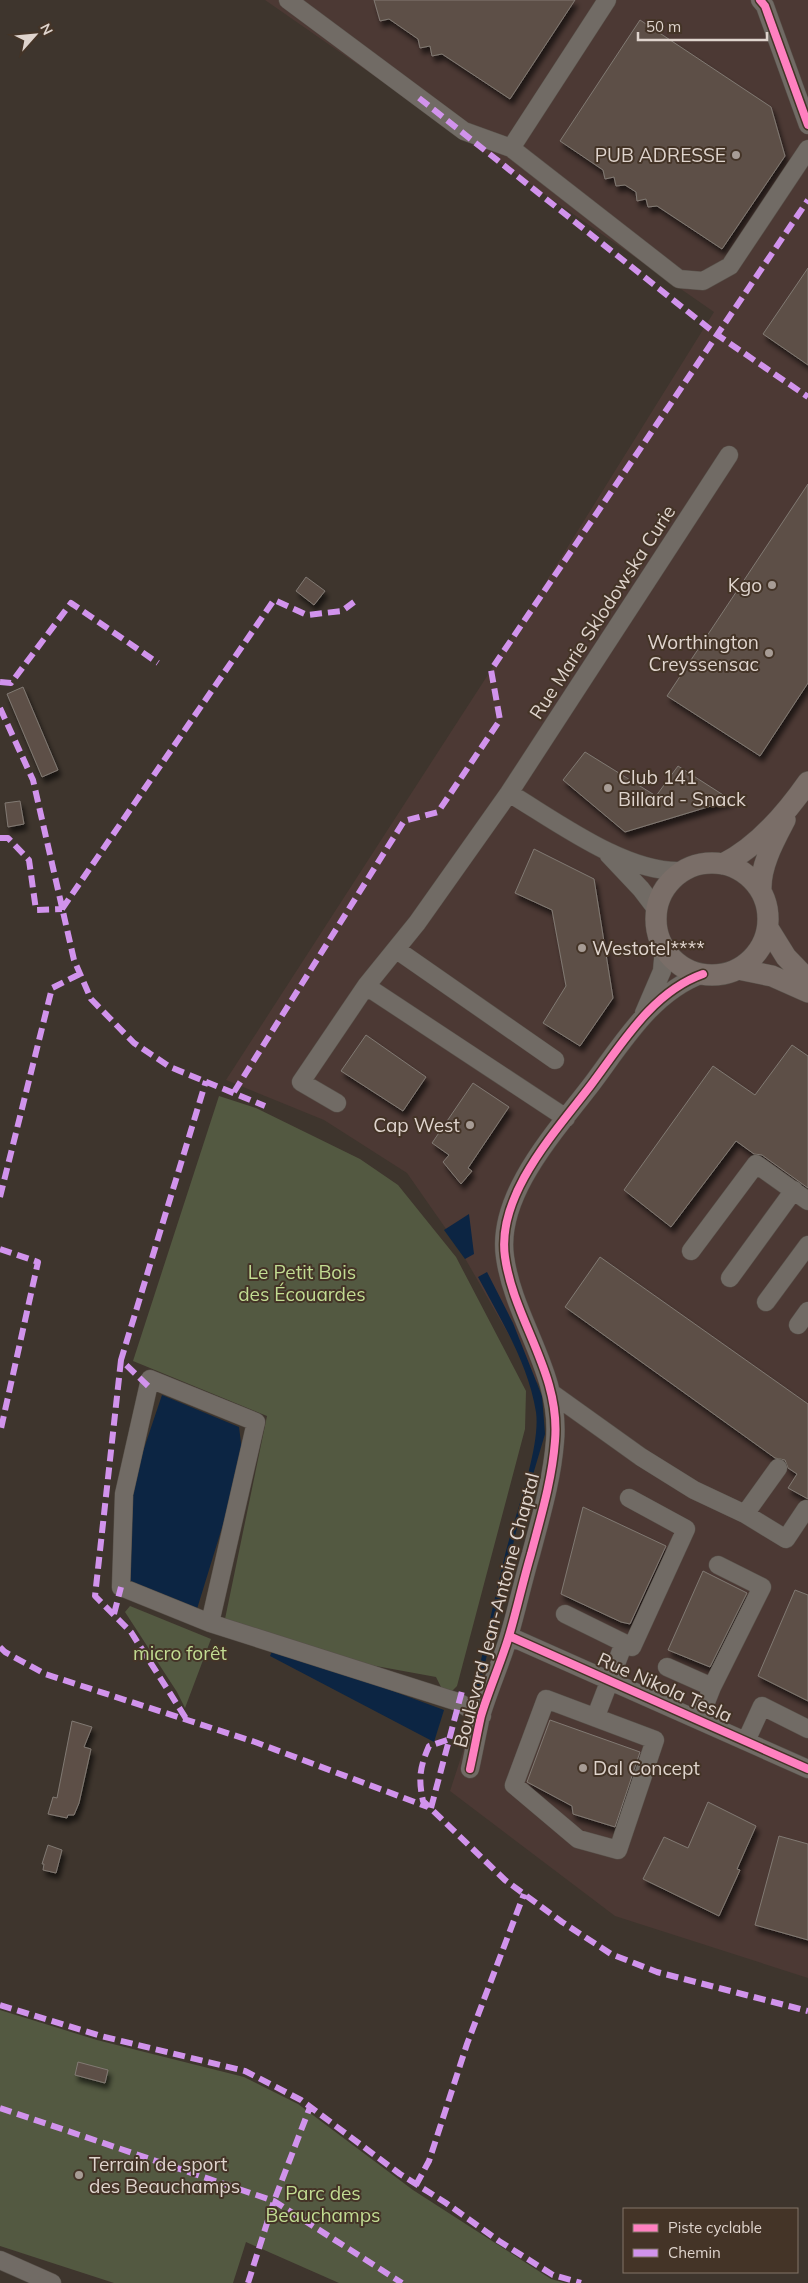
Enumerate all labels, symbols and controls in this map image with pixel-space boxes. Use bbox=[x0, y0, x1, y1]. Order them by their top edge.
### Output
north arrow bbox=[10, 10, 60, 60]
scale bar bbox=[638, 10, 767, 42]
text: 50 m bbox=[646, 17, 681, 36]
text: N bbox=[36, 20, 57, 38]
place label: PUB ADRESSE bbox=[595, 143, 726, 167]
marker: PUB ADRESSE bbox=[730, 149, 742, 161]
street label: Rue Marie Sklodowska Curie bbox=[524, 501, 680, 723]
place label: Kgo bbox=[728, 573, 762, 597]
marker: Kgo bbox=[766, 579, 778, 591]
place label: Worthington Creyssensac bbox=[647, 630, 759, 676]
marker: Worthington Creyssensac bbox=[763, 647, 775, 659]
place label: Club 141 Billard - Snack bbox=[618, 765, 746, 811]
marker: Club 141 Billard - Snack bbox=[602, 782, 614, 794]
place label: Westotel**** bbox=[592, 936, 705, 960]
marker: Westotel**** bbox=[576, 942, 588, 954]
place label: Cap West bbox=[373, 1113, 460, 1137]
marker: Cap West bbox=[464, 1119, 476, 1131]
park label: Le Petit Bois des Écouardes bbox=[238, 1260, 366, 1306]
street label: Boulevard Jean-Antoine Chaptal bbox=[448, 1470, 544, 1750]
park label: micro forêt bbox=[133, 1641, 227, 1665]
street label: Rue Nikola Tesla bbox=[594, 1647, 736, 1727]
place label: Dal Concept bbox=[593, 1756, 700, 1780]
marker: Dal Concept bbox=[577, 1762, 589, 1774]
place label: Terrain de sport des Beauchamps bbox=[89, 2152, 240, 2198]
marker: Terrain de sport des Beauchamps bbox=[73, 2169, 85, 2181]
park label: Parc des Beauchamps bbox=[265, 2181, 381, 2227]
legend bbox=[623, 2208, 798, 2273]
text: Piste cyclable bbox=[668, 2218, 762, 2237]
text: Chemin bbox=[668, 2243, 721, 2262]

